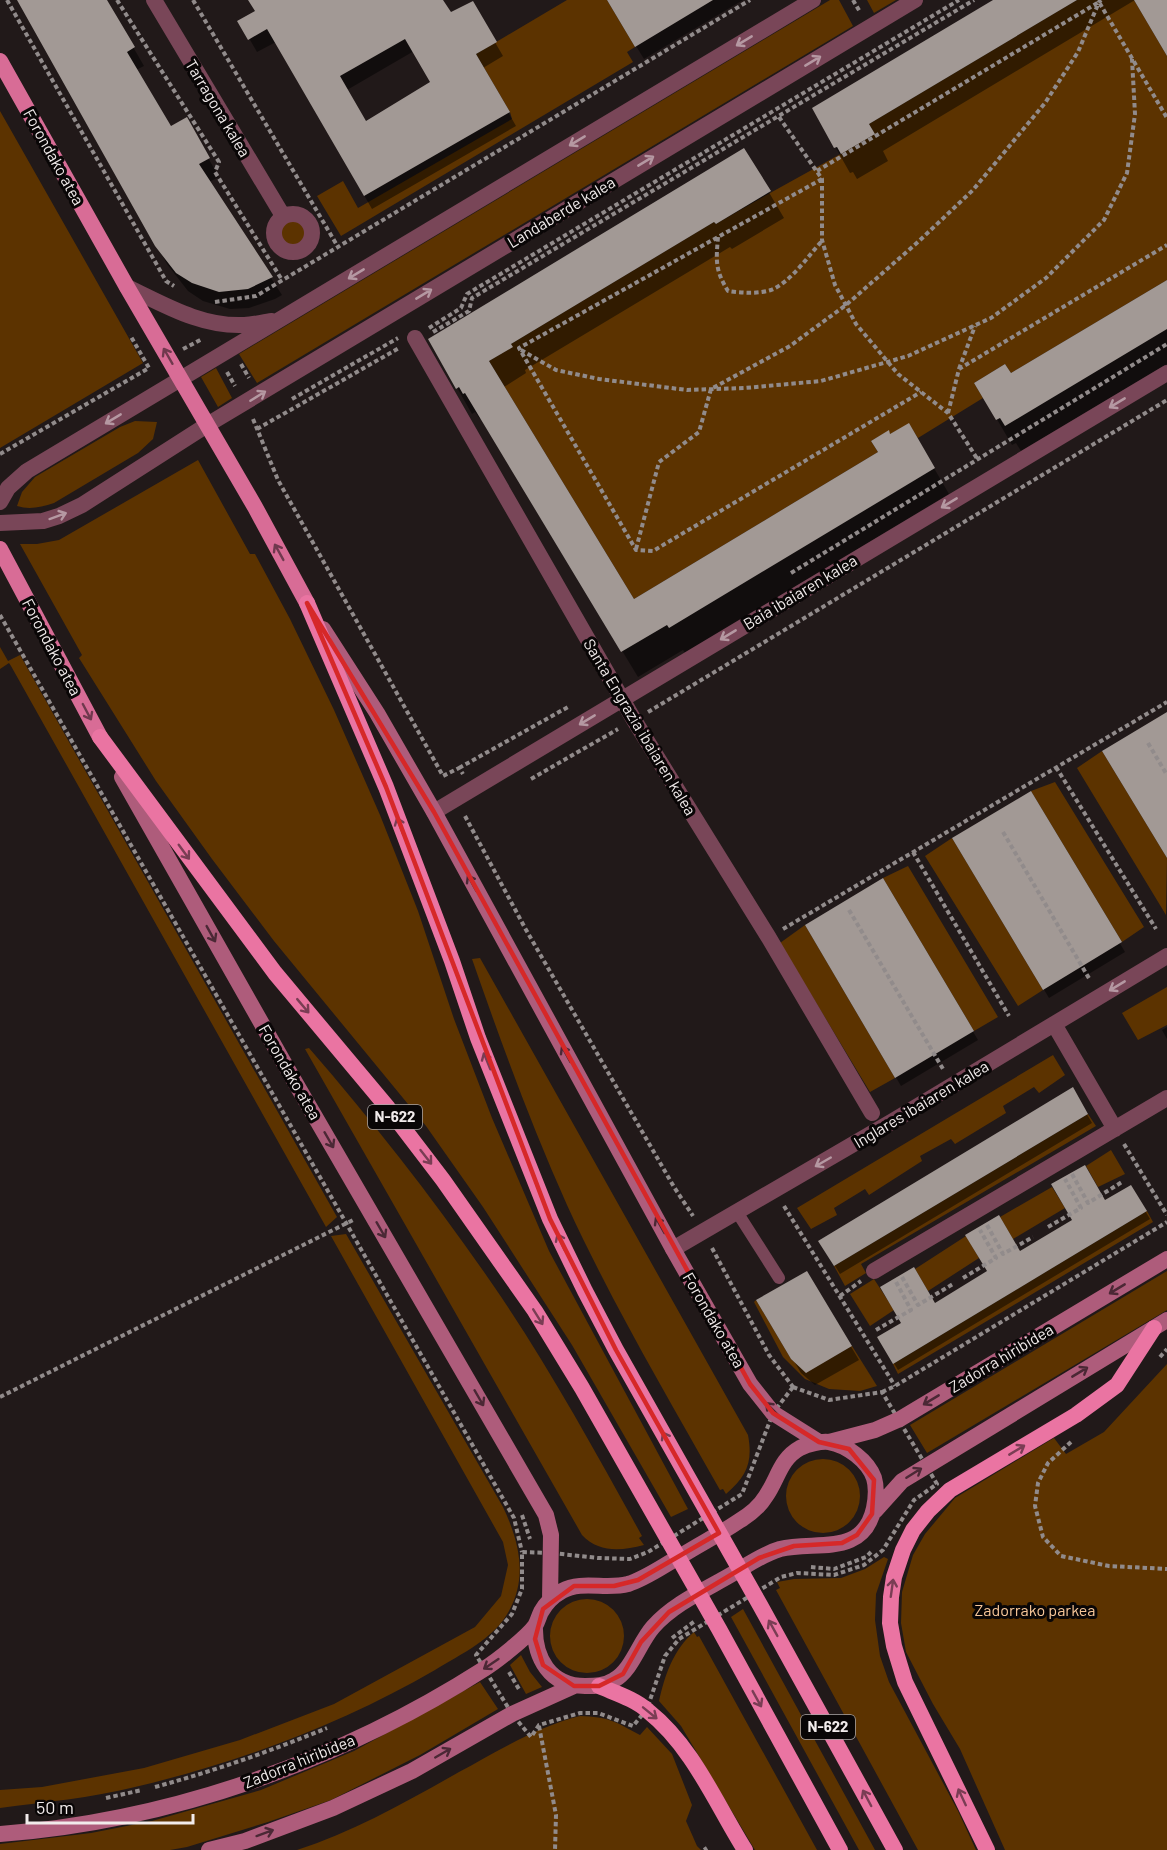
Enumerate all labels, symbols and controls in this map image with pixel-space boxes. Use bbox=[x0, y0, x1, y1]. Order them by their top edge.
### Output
one-way arrow bbox=[736, 35, 753, 47]
one-way arrow bbox=[804, 55, 821, 67]
street label: Tarragona kalea bbox=[182, 56, 255, 160]
street label: Forondako atea bbox=[20, 105, 89, 208]
one-way arrow bbox=[569, 136, 586, 148]
one-way arrow bbox=[637, 155, 654, 167]
street label: Landaberde kalea bbox=[503, 172, 618, 251]
one-way arrow bbox=[348, 268, 365, 280]
one-way arrow bbox=[415, 288, 432, 300]
one-way arrow bbox=[162, 348, 174, 365]
one-way arrow bbox=[249, 389, 266, 401]
one-way arrow bbox=[1109, 397, 1126, 409]
one-way arrow bbox=[105, 414, 122, 426]
one-way arrow bbox=[941, 498, 959, 509]
one-way arrow bbox=[48, 509, 66, 520]
one-way arrow bbox=[273, 543, 284, 561]
street label: Baia ibaiaren kalea bbox=[739, 550, 860, 633]
street label: Forondako atea bbox=[19, 595, 86, 698]
one-way arrow bbox=[720, 630, 737, 642]
street label: Santa Engrazia ibaiaren kalea bbox=[580, 635, 701, 818]
one-way arrow bbox=[81, 703, 93, 720]
one-way arrow bbox=[579, 713, 596, 726]
one-way arrow bbox=[394, 817, 405, 836]
one-way arrow bbox=[178, 843, 190, 859]
one-way arrow bbox=[466, 875, 478, 892]
one-way arrow bbox=[205, 925, 217, 942]
one-way arrow bbox=[1109, 981, 1126, 993]
one-way arrow bbox=[296, 998, 310, 1013]
street label: Forondako atea bbox=[255, 1021, 325, 1123]
one-way arrow bbox=[560, 1046, 572, 1063]
one-way arrow bbox=[481, 1053, 492, 1071]
street label: Inglares ibaiaren kalea bbox=[850, 1056, 992, 1151]
road number: N-622 bbox=[368, 1105, 422, 1129]
one-way arrow bbox=[323, 1131, 335, 1148]
one-way arrow bbox=[420, 1149, 432, 1165]
one-way arrow bbox=[815, 1156, 832, 1168]
one-way arrow bbox=[654, 1217, 666, 1234]
one-way arrow bbox=[375, 1221, 387, 1238]
one-way arrow bbox=[555, 1233, 567, 1251]
street label: Forondako atea bbox=[679, 1269, 749, 1371]
one-way arrow bbox=[1109, 1283, 1126, 1295]
one-way arrow bbox=[533, 1308, 545, 1325]
street label: Zadorra hiribidea bbox=[945, 1319, 1056, 1396]
one-way arrow bbox=[1071, 1366, 1088, 1378]
one-way arrow bbox=[473, 1389, 485, 1406]
one-way arrow bbox=[923, 1394, 940, 1406]
one-way arrow bbox=[764, 1402, 779, 1416]
one-way arrow bbox=[661, 1432, 673, 1449]
one-way arrow bbox=[1008, 1444, 1025, 1456]
one-way arrow bbox=[905, 1467, 922, 1479]
one-way arrow bbox=[887, 1579, 898, 1599]
park label: Zadorrako parkea bbox=[974, 1600, 1096, 1619]
one-way arrow bbox=[767, 1619, 778, 1637]
one-way arrow bbox=[484, 1658, 500, 1670]
one-way arrow bbox=[751, 1690, 763, 1707]
one-way arrow bbox=[642, 1707, 658, 1720]
road number: N-622 bbox=[801, 1715, 855, 1739]
street label: Zadorra hiribidea bbox=[240, 1730, 357, 1791]
one-way arrow bbox=[434, 1747, 451, 1759]
scale bar bbox=[27, 1787, 194, 1825]
one-way arrow bbox=[955, 1788, 967, 1806]
one-way arrow bbox=[861, 1790, 872, 1808]
text: 50 m bbox=[36, 1796, 74, 1818]
one-way arrow bbox=[255, 1827, 274, 1838]

